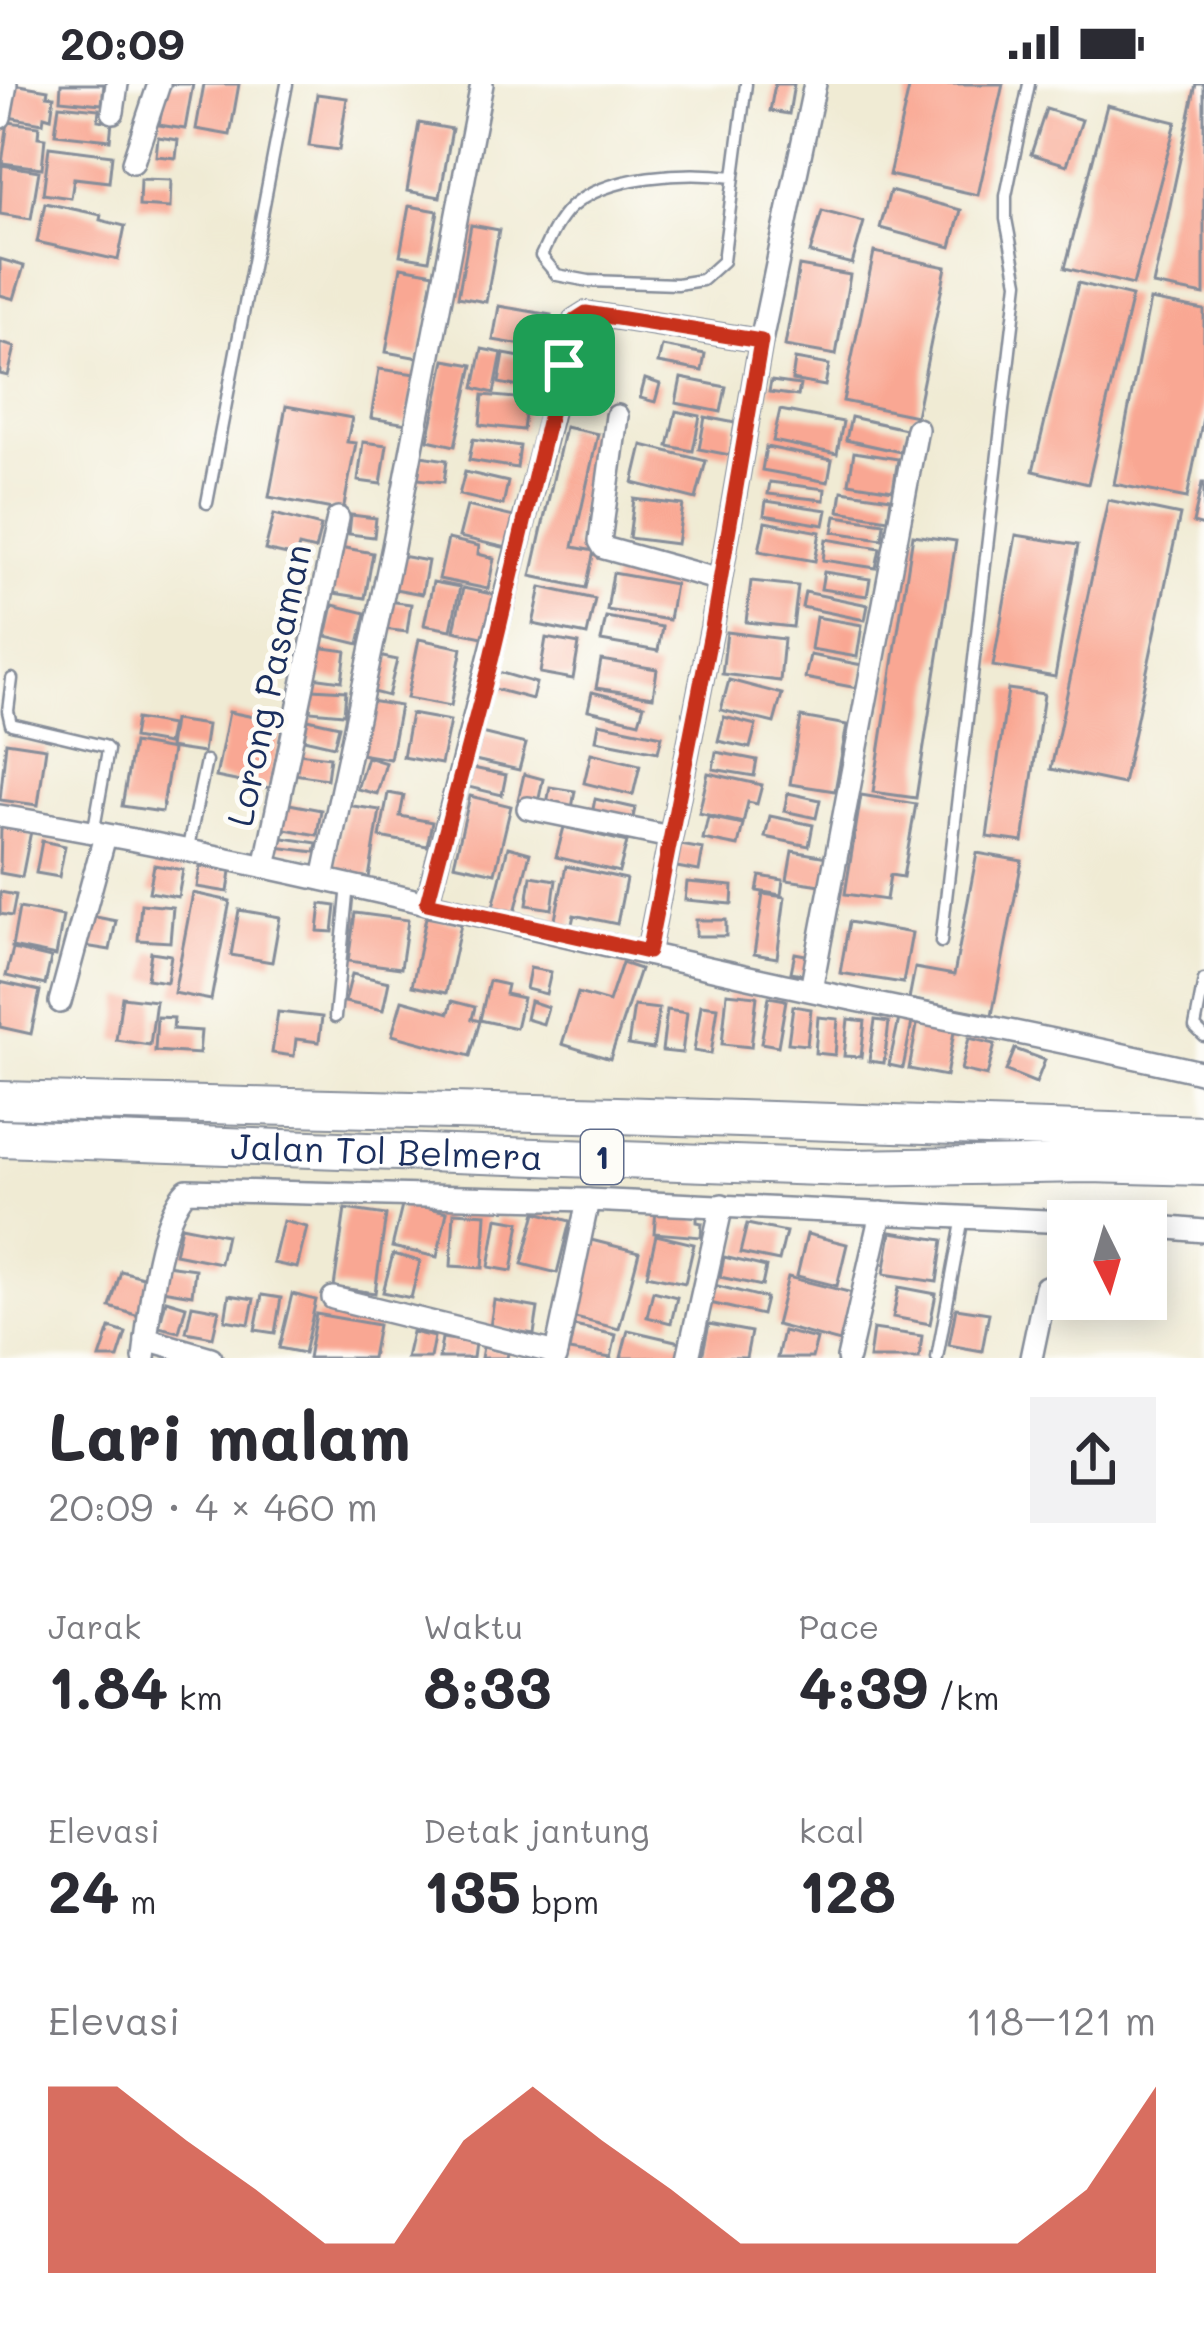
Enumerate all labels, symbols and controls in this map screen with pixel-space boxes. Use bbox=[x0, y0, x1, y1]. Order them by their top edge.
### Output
text: 20:09 bbox=[60, 13, 184, 71]
pin bbox=[513, 314, 615, 416]
icon: arrive bbox=[531, 332, 597, 398]
street label: Lorong Pasaman bbox=[215, 539, 320, 830]
street label: Jalan Tol Belmera bbox=[230, 1121, 544, 1179]
road number: 1 bbox=[581, 1130, 623, 1184]
north arrow bbox=[1047, 1200, 1167, 1320]
map controls bbox=[1047, 1200, 1167, 1320]
text: Lari malam bbox=[48, 1392, 411, 1478]
button: share bbox=[1030, 1397, 1156, 1523]
text: 20:09 · 4 × 460 m bbox=[48, 1480, 378, 1531]
text: Jarak bbox=[48, 1604, 141, 1647]
text: Waktu bbox=[423, 1604, 523, 1647]
text: Pace bbox=[799, 1604, 879, 1647]
text: 1.84 bbox=[48, 1647, 168, 1725]
text: 8:33 bbox=[423, 1647, 552, 1725]
text: 4:39 bbox=[799, 1647, 928, 1725]
text: km bbox=[168, 1675, 223, 1718]
text: /km bbox=[928, 1675, 1000, 1718]
text: Elevasi bbox=[48, 1808, 160, 1851]
text: Detak jantung bbox=[423, 1808, 650, 1851]
text: kcal bbox=[799, 1808, 864, 1851]
text: 24 bbox=[48, 1851, 120, 1929]
text: 135 bbox=[423, 1851, 521, 1929]
text: 128 bbox=[799, 1851, 896, 1929]
text: m bbox=[120, 1879, 156, 1922]
text: bpm bbox=[521, 1879, 599, 1922]
text: Elevasi bbox=[48, 1994, 180, 2045]
text: 118–121 m bbox=[965, 1994, 1156, 2045]

